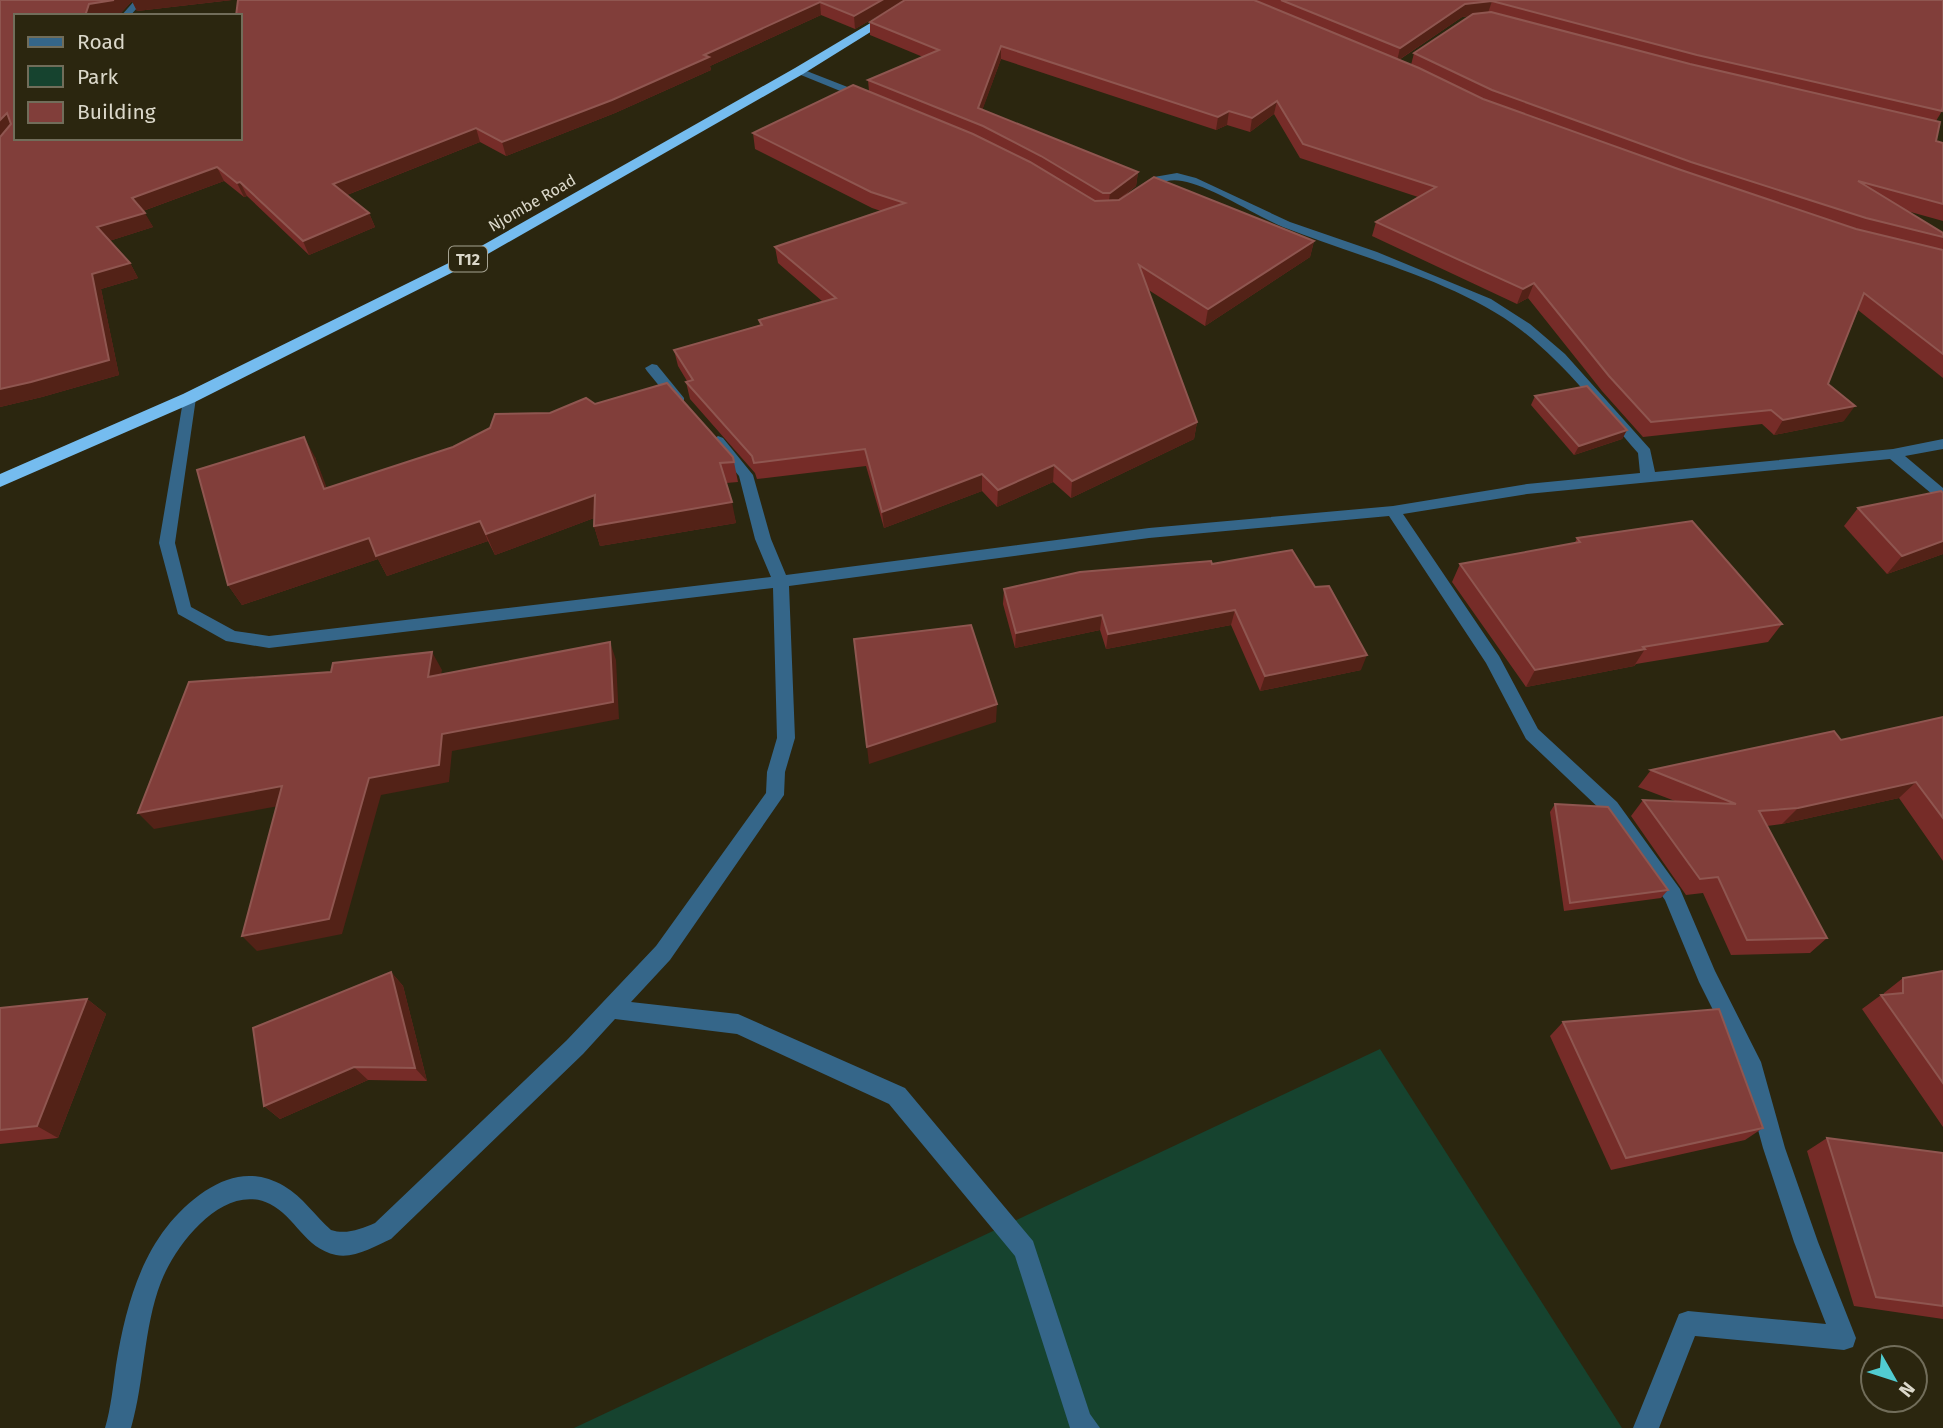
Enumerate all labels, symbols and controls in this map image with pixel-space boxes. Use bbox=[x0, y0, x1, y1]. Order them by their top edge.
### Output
legend bbox=[14, 14, 242, 140]
text: Road bbox=[77, 29, 125, 55]
text: Park bbox=[77, 64, 119, 90]
text: Building bbox=[77, 99, 156, 125]
street label: Njombe Road bbox=[485, 170, 579, 236]
road number: T12 bbox=[449, 246, 487, 272]
north arrow bbox=[1859, 1344, 1929, 1414]
text: N bbox=[1894, 1377, 1920, 1402]

